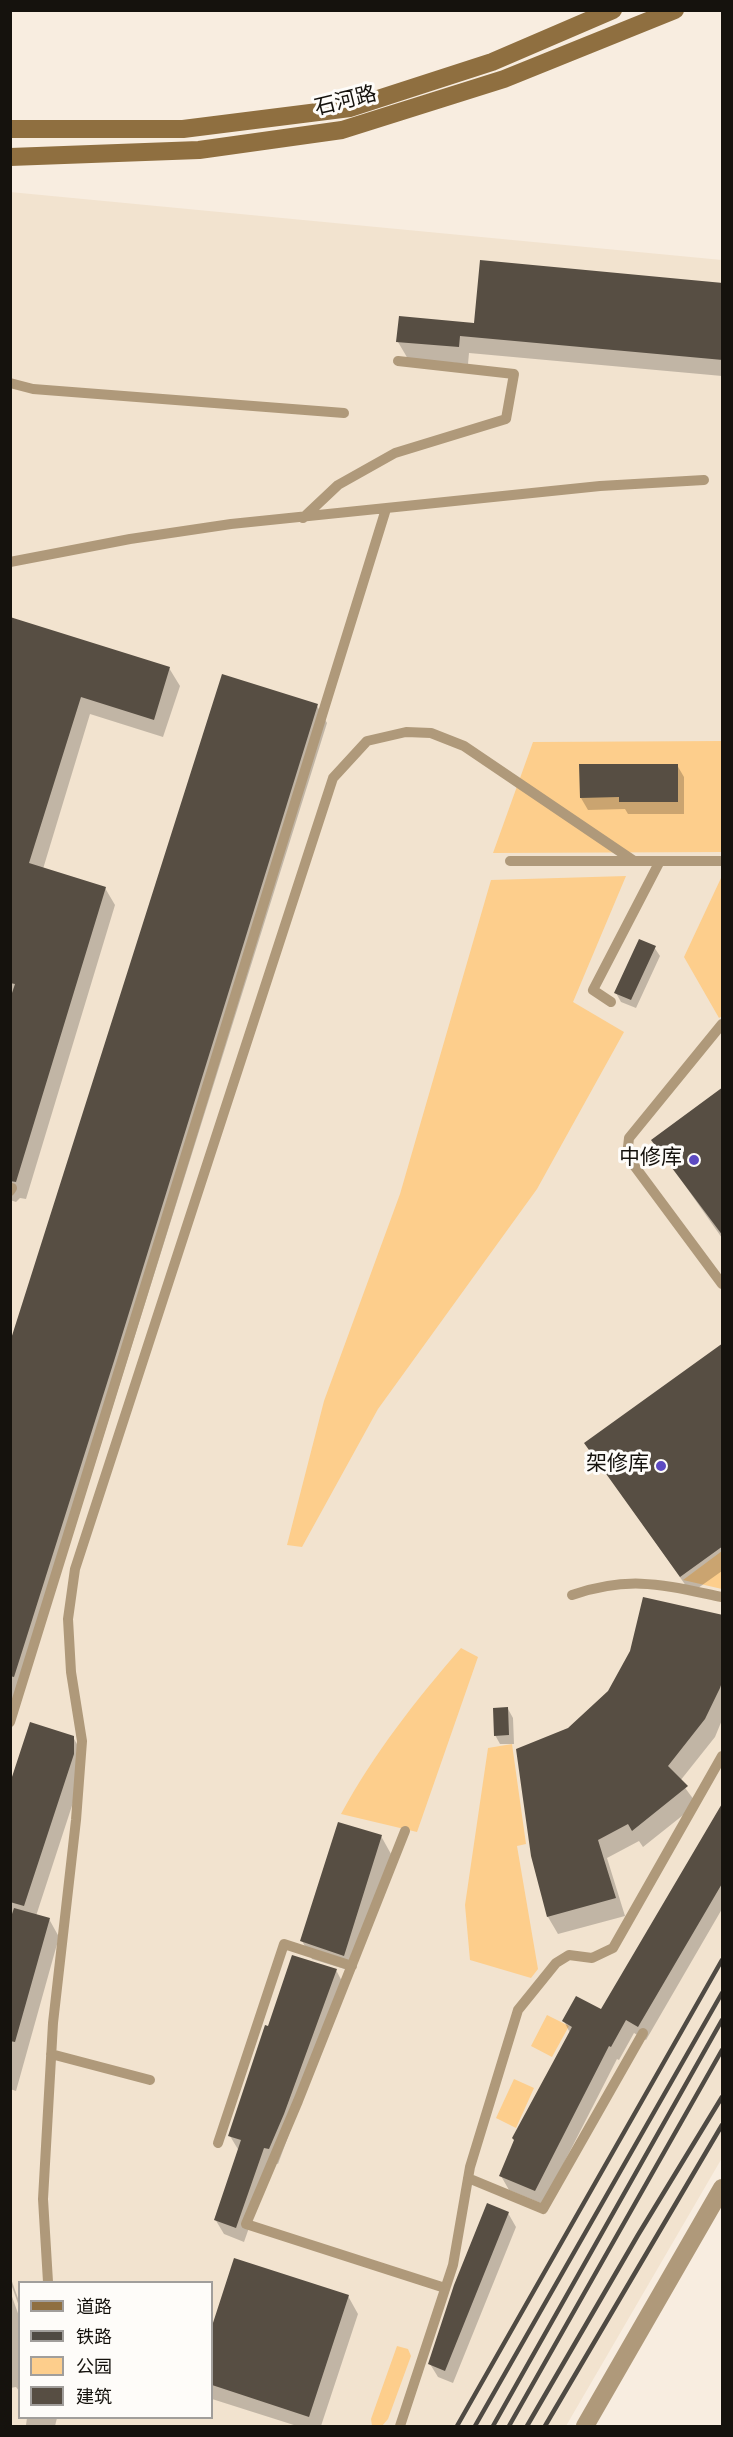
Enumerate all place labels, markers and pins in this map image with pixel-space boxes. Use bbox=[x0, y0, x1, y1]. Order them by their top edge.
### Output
place label: 中修库 bbox=[619, 1147, 682, 1173]
marker: 中修库 bbox=[687, 1153, 701, 1167]
place label: 架修库 bbox=[586, 1453, 649, 1479]
marker: 架修库 bbox=[654, 1459, 668, 1473]

